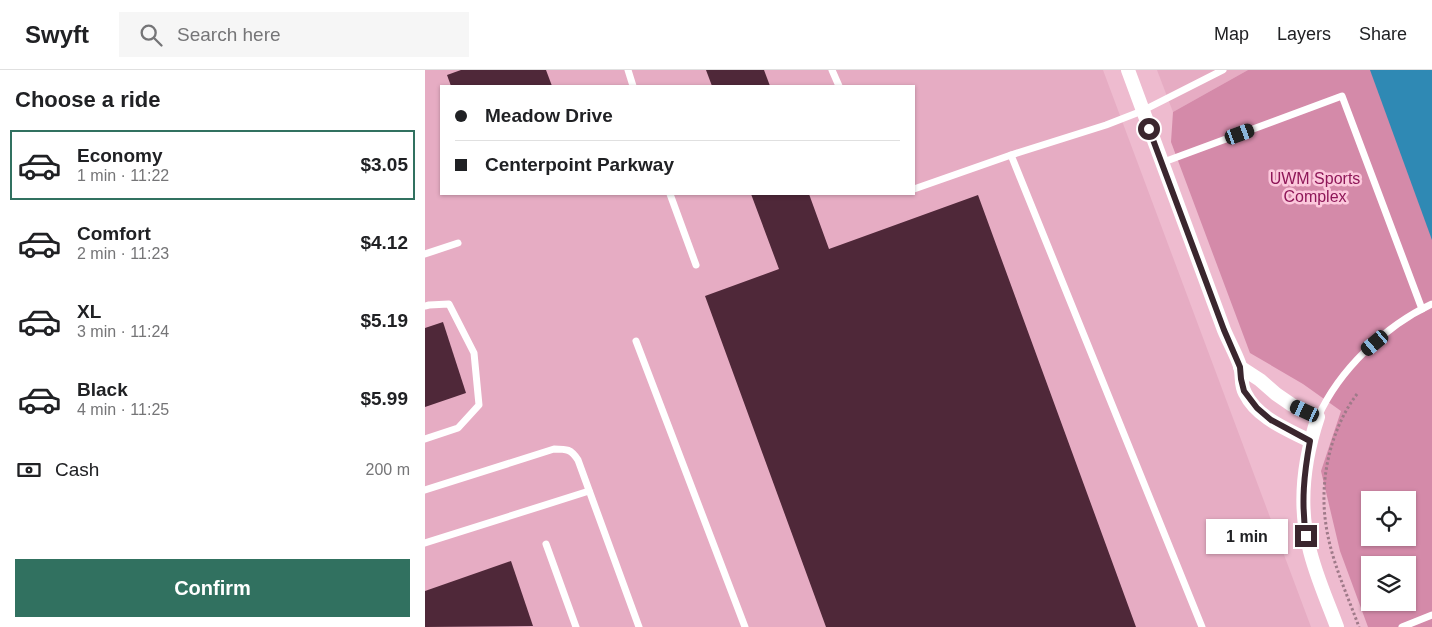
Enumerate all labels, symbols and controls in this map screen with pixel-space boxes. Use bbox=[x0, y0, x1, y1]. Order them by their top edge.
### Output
search box bbox=[119, 12, 469, 57]
text: Swyft bbox=[25, 21, 89, 48]
icon: search bbox=[137, 21, 165, 49]
text: Search here bbox=[177, 24, 281, 45]
text: Map bbox=[1214, 24, 1249, 44]
text: Layers bbox=[1277, 24, 1331, 44]
text: Share bbox=[1359, 24, 1407, 44]
text: Choose a ride bbox=[15, 87, 160, 112]
text: Meadow Drive bbox=[485, 105, 613, 126]
route start bbox=[1138, 118, 1160, 140]
car bbox=[1223, 122, 1256, 146]
icon: car bbox=[17, 143, 62, 188]
text: Economy bbox=[77, 145, 163, 166]
text: $3.05 bbox=[360, 154, 408, 175]
text: Centerpoint Parkway bbox=[485, 154, 674, 175]
text: 1 min · 11:22 bbox=[77, 167, 169, 184]
park label: UWM Sports Complex bbox=[1270, 170, 1360, 205]
icon: car bbox=[17, 221, 62, 266]
text: Comfort bbox=[77, 223, 151, 244]
text: $4.12 bbox=[360, 232, 408, 253]
text: 2 min · 11:23 bbox=[77, 245, 169, 262]
icon: car bbox=[17, 299, 62, 344]
text: XL bbox=[77, 301, 101, 322]
text: $5.19 bbox=[360, 310, 408, 331]
text: 3 min · 11:24 bbox=[77, 323, 169, 340]
car bbox=[1358, 328, 1391, 358]
icon: car bbox=[17, 377, 62, 422]
text: Black bbox=[77, 379, 128, 400]
text: $5.99 bbox=[360, 388, 408, 409]
car bbox=[1288, 398, 1321, 424]
text: 4 min · 11:25 bbox=[77, 401, 169, 418]
icon: cash bbox=[15, 456, 43, 484]
text: Cash bbox=[55, 459, 99, 480]
text: 200 m bbox=[366, 461, 410, 478]
map controls bbox=[1361, 491, 1416, 611]
button: locate bbox=[1361, 491, 1416, 546]
callout: 1 min bbox=[1206, 518, 1289, 554]
route end bbox=[1295, 525, 1317, 547]
text: 1 min bbox=[1226, 528, 1268, 545]
button: layers bbox=[1361, 556, 1416, 611]
button: Confirm bbox=[15, 559, 410, 617]

